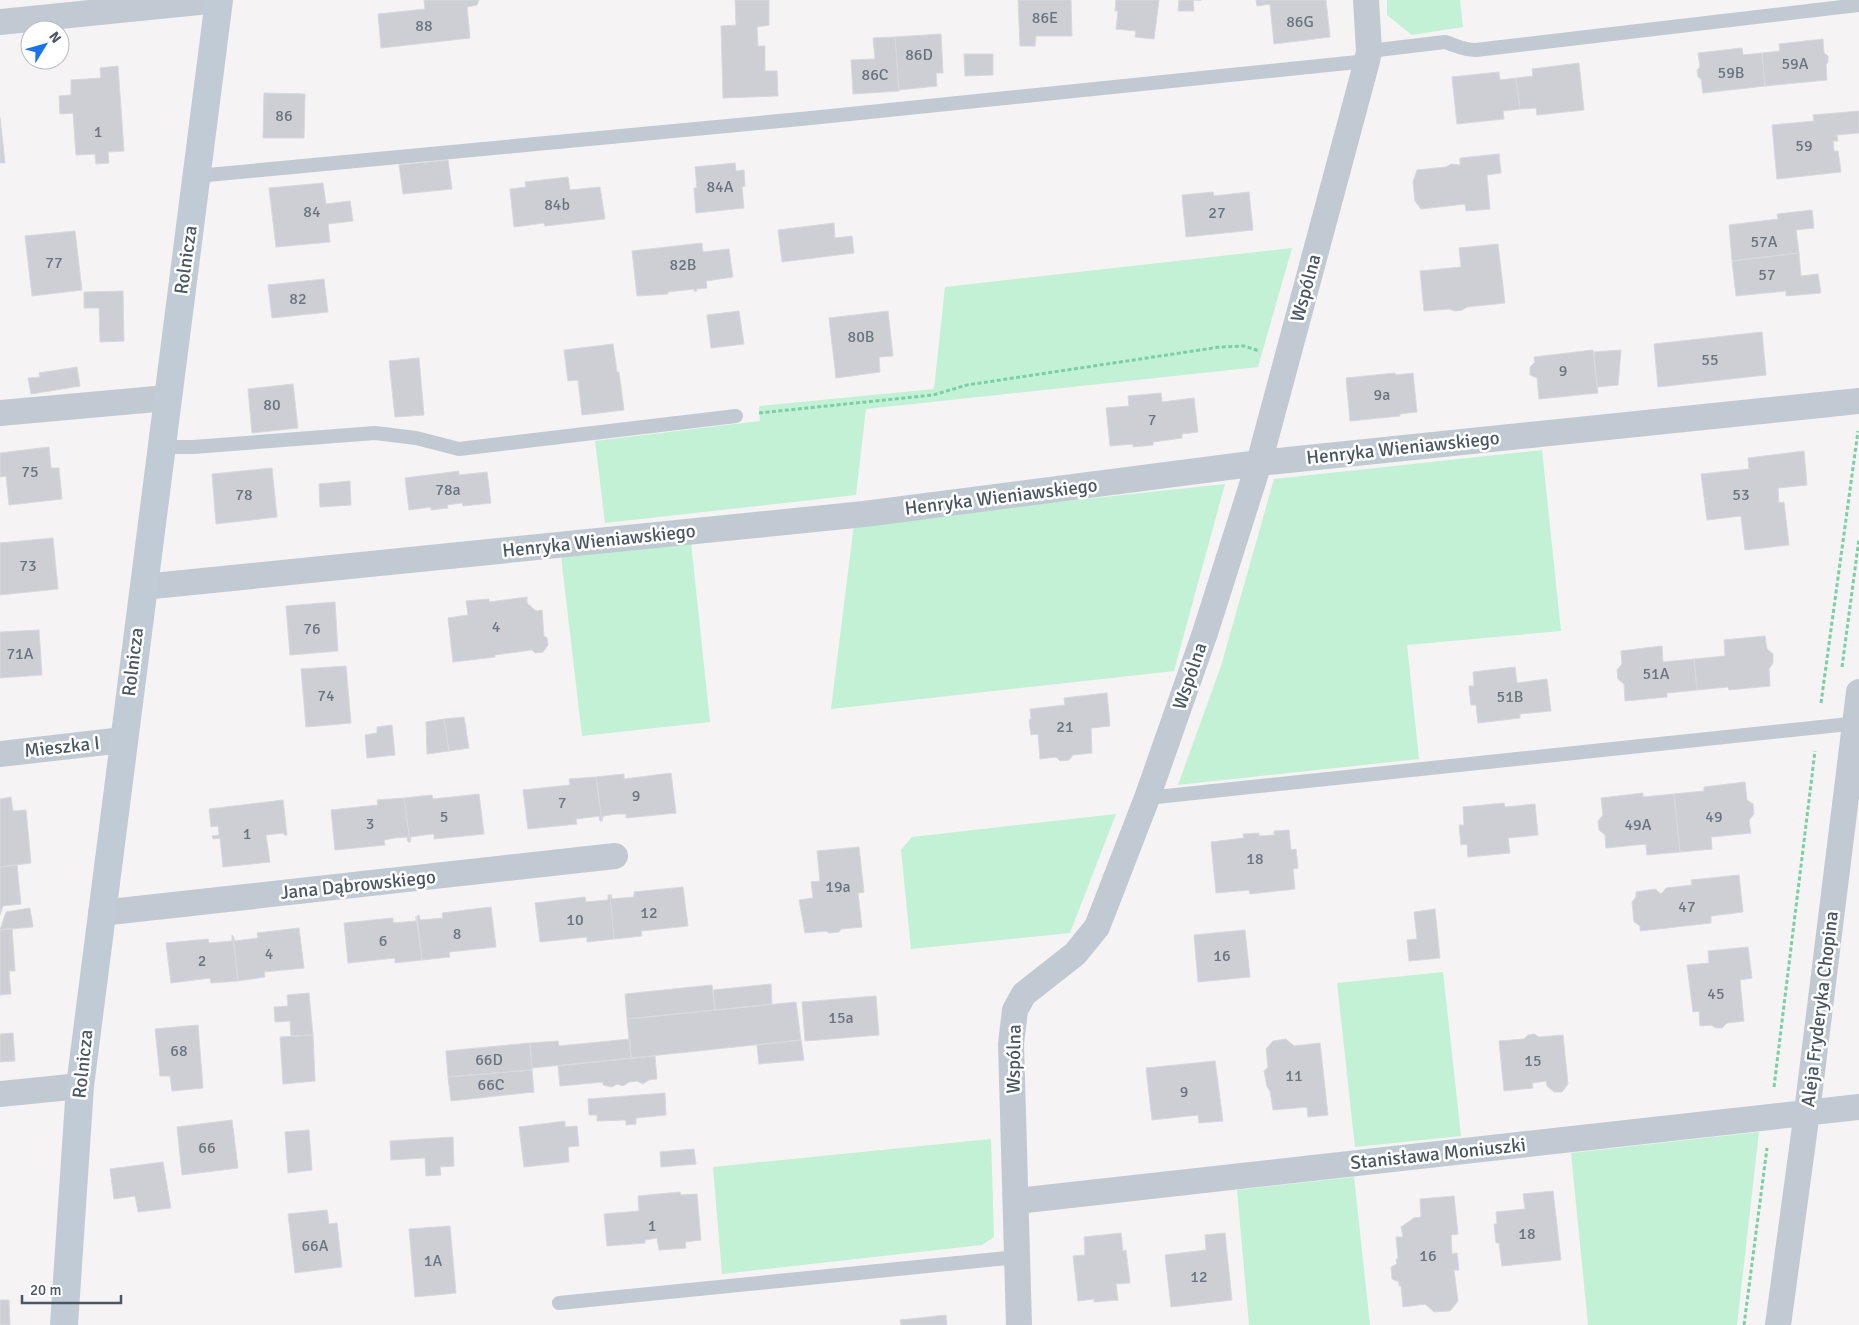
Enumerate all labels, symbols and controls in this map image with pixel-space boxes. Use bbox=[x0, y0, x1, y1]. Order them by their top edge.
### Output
house number: 86E bbox=[1032, 8, 1058, 28]
house number: 86G bbox=[1286, 12, 1314, 32]
house number: 88 bbox=[415, 16, 433, 36]
north arrow bbox=[20, 20, 70, 70]
text: N bbox=[45, 28, 65, 46]
house number: 86D bbox=[905, 45, 933, 65]
house number: 59A bbox=[1781, 54, 1809, 74]
house number: 59B bbox=[1718, 63, 1744, 83]
house number: 86C bbox=[862, 65, 889, 85]
house number: 86 bbox=[275, 106, 293, 126]
house number: 1 bbox=[94, 122, 102, 142]
house number: 59 bbox=[1795, 136, 1813, 156]
house number: 84A bbox=[706, 177, 734, 197]
house number: 84b bbox=[544, 195, 570, 215]
house number: 84 bbox=[303, 202, 321, 222]
house number: 27 bbox=[1208, 203, 1226, 223]
street label: Rolnicza bbox=[169, 224, 203, 296]
house number: 57A bbox=[1750, 232, 1778, 252]
street label: Wspólna bbox=[1285, 251, 1327, 325]
house number: 77 bbox=[45, 253, 63, 273]
house number: 82B bbox=[670, 255, 696, 275]
house number: 57 bbox=[1758, 265, 1776, 285]
house number: 82 bbox=[289, 289, 307, 309]
house number: 80B bbox=[848, 327, 874, 347]
house number: 55 bbox=[1701, 350, 1719, 370]
house number: 9 bbox=[1559, 361, 1567, 381]
house number: 9a bbox=[1374, 385, 1390, 405]
house number: 80 bbox=[263, 395, 281, 415]
house number: 7 bbox=[1148, 410, 1156, 430]
street label: Henryka Wieniawskiego bbox=[1305, 426, 1501, 470]
house number: 75 bbox=[21, 462, 39, 482]
street label: Henryka Wieniawskiego bbox=[903, 473, 1099, 521]
house number: 78a bbox=[435, 480, 461, 500]
house number: 78 bbox=[235, 485, 253, 505]
house number: 53 bbox=[1732, 485, 1750, 505]
street label: Henryka Wieniawskiego bbox=[501, 519, 697, 563]
house number: 73 bbox=[19, 556, 37, 576]
house number: 4 bbox=[492, 617, 501, 637]
house number: 76 bbox=[303, 619, 321, 639]
street label: Rolnicza bbox=[117, 626, 149, 698]
street label: Wspólna bbox=[1167, 639, 1213, 713]
house number: 71A bbox=[6, 644, 34, 664]
house number: 51A bbox=[1642, 664, 1670, 684]
house number: 74 bbox=[317, 686, 335, 706]
house number: 51B bbox=[1497, 687, 1523, 707]
house number: 21 bbox=[1056, 717, 1074, 737]
street label: Mieszka I bbox=[23, 731, 101, 763]
house number: 9 bbox=[632, 786, 640, 806]
house number: 7 bbox=[558, 793, 566, 813]
house number: 5 bbox=[440, 807, 448, 827]
house number: 49 bbox=[1705, 807, 1723, 827]
house number: 3 bbox=[366, 814, 374, 834]
house number: 49A bbox=[1624, 815, 1652, 835]
house number: 1 bbox=[243, 824, 251, 844]
house number: 18 bbox=[1246, 849, 1264, 869]
street label: Jana Dąbrowskiego bbox=[279, 865, 437, 905]
house number: 19a bbox=[825, 877, 851, 897]
house number: 47 bbox=[1678, 897, 1696, 917]
house number: 12 bbox=[640, 903, 658, 923]
house number: 10 bbox=[566, 910, 584, 930]
street label: Aleja Fryderyka Chopina bbox=[1796, 910, 1844, 1108]
house number: 8 bbox=[453, 924, 461, 944]
house number: 6 bbox=[379, 931, 387, 951]
house number: 4 bbox=[265, 944, 274, 964]
house number: 16 bbox=[1213, 946, 1231, 966]
house number: 2 bbox=[198, 951, 206, 971]
house number: 45 bbox=[1707, 984, 1725, 1004]
house number: 15a bbox=[828, 1008, 854, 1028]
street label: Wspólna bbox=[1001, 1024, 1027, 1094]
street label: Rolnicza bbox=[67, 1028, 99, 1100]
house number: 68 bbox=[170, 1041, 188, 1061]
house number: 66D bbox=[475, 1050, 503, 1070]
house number: 15 bbox=[1524, 1051, 1542, 1071]
house number: 11 bbox=[1285, 1066, 1303, 1086]
house number: 66C bbox=[478, 1075, 505, 1095]
house number: 9 bbox=[1180, 1082, 1188, 1102]
street label: Stanisława Moniuszki bbox=[1349, 1133, 1527, 1175]
house number: 66 bbox=[198, 1138, 216, 1158]
house number: 1 bbox=[648, 1216, 656, 1236]
house number: 18 bbox=[1518, 1224, 1536, 1244]
house number: 66A bbox=[301, 1236, 329, 1256]
house number: 16 bbox=[1419, 1246, 1437, 1266]
house number: 1A bbox=[424, 1251, 442, 1271]
house number: 12 bbox=[1190, 1267, 1208, 1287]
scale bar bbox=[22, 1272, 121, 1304]
text: 20 m bbox=[30, 1281, 61, 1299]

